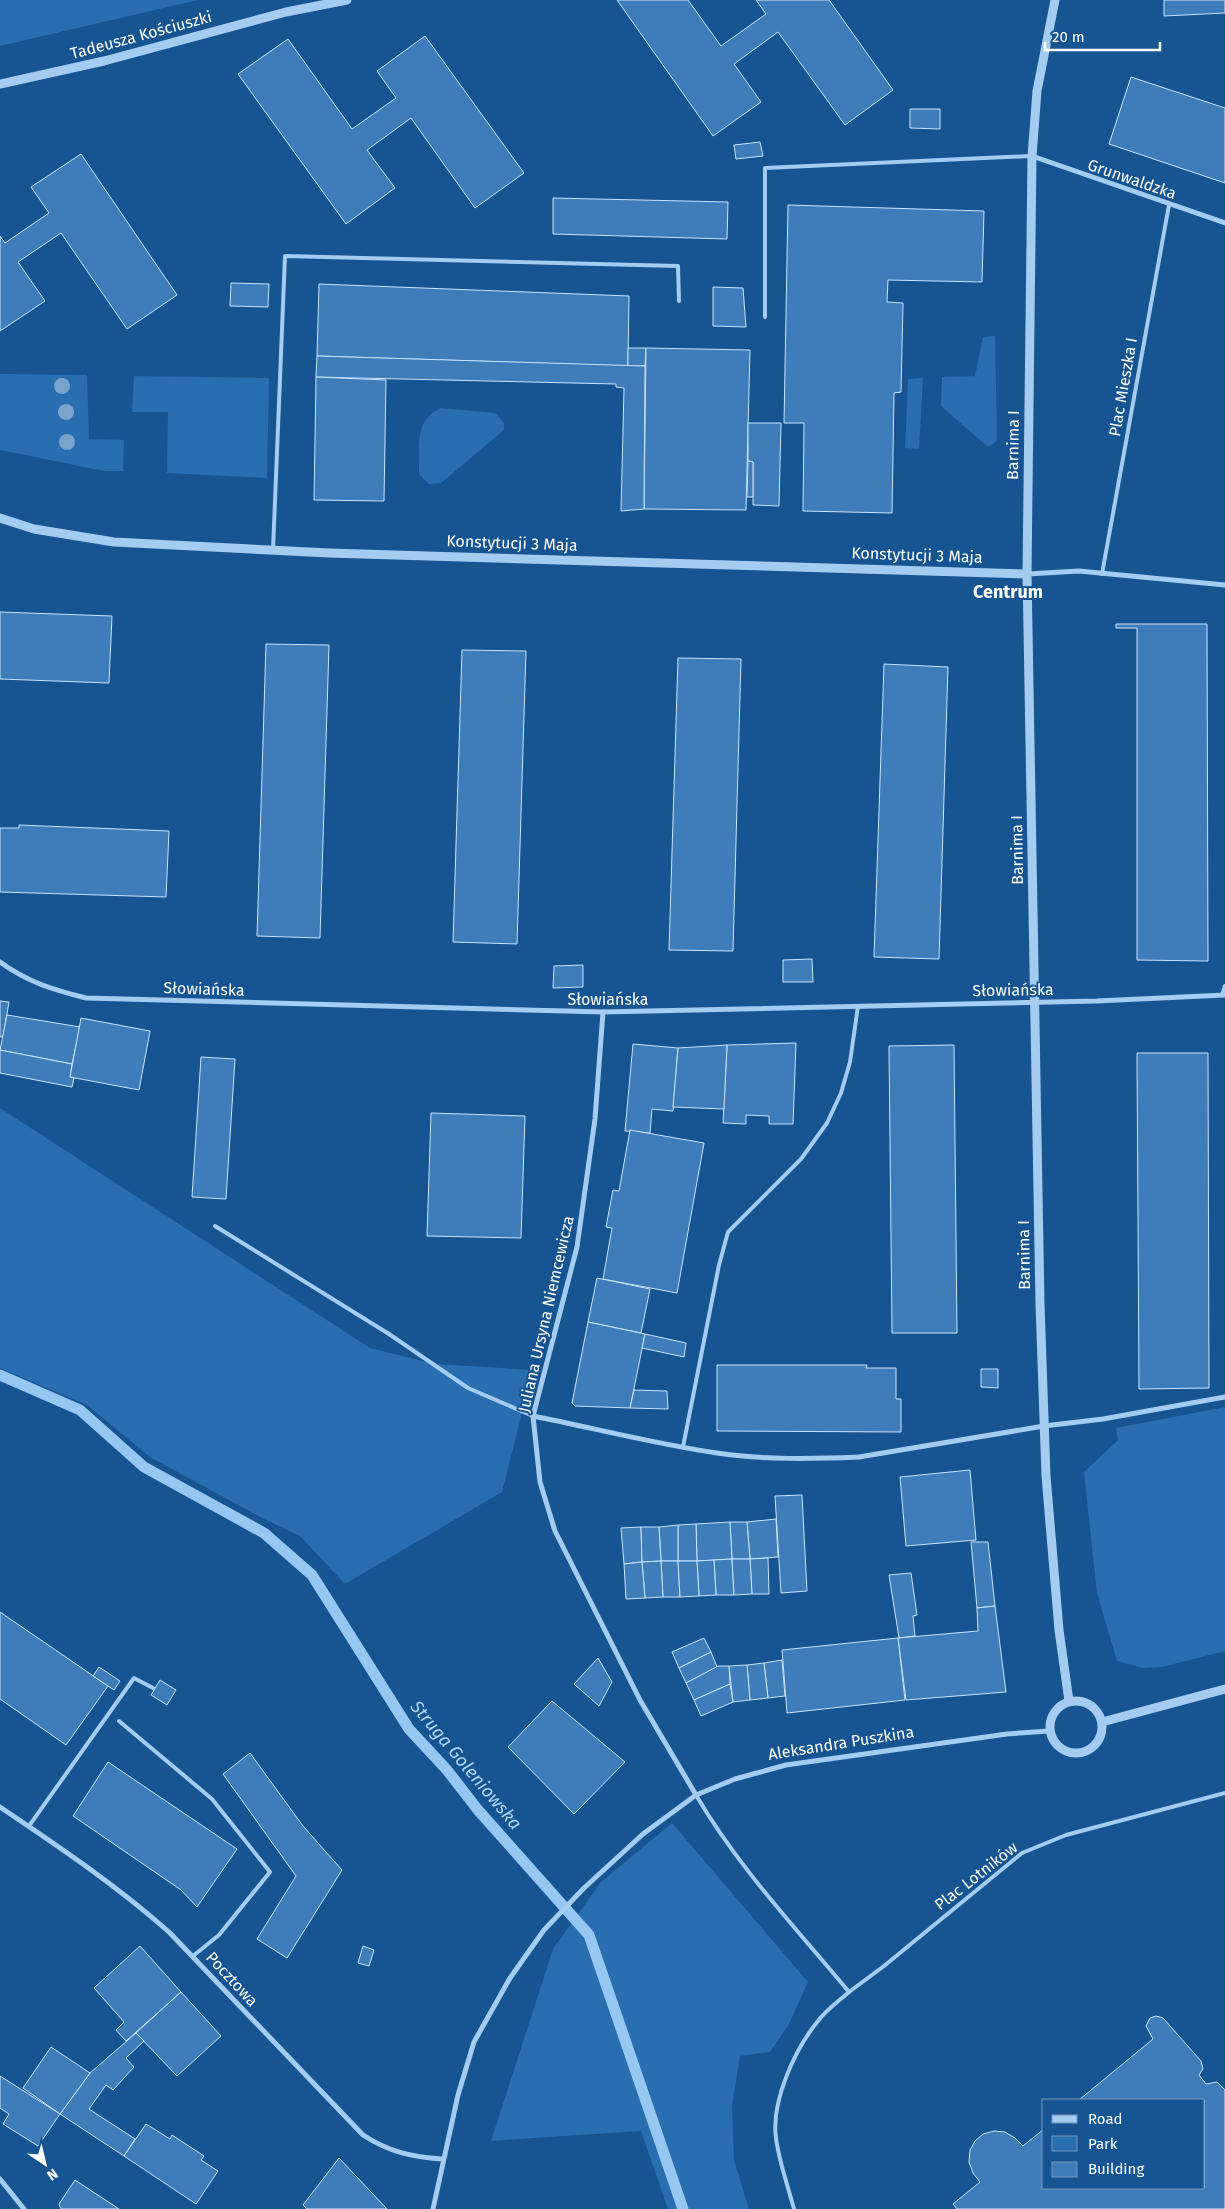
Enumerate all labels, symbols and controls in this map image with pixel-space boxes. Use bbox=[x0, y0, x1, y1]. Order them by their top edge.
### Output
street label: Tadeusza Kościuszki bbox=[68, 7, 214, 63]
scale bar bbox=[1045, 20, 1160, 52]
text: 20 m bbox=[1052, 28, 1085, 46]
street label: Grunwaldzka bbox=[1085, 155, 1179, 203]
street label: Plac Mieszka I bbox=[1105, 336, 1141, 438]
street label: Barnima I bbox=[1003, 410, 1023, 480]
street label: Konstytucji 3 Maja bbox=[446, 531, 578, 555]
street label: Konstytucji 3 Maja bbox=[851, 543, 983, 567]
district label: Centrum bbox=[973, 581, 1043, 603]
street label: Barnima I bbox=[1007, 815, 1027, 885]
street label: Słowiańska bbox=[163, 978, 245, 1000]
street label: Słowiańska bbox=[972, 980, 1054, 1000]
street label: Słowiańska bbox=[567, 990, 649, 1009]
street label: Juliana Ursyna Niemcewicza bbox=[514, 1214, 578, 1414]
street label: Barnima I bbox=[1014, 1220, 1034, 1290]
water label: Struga Goleniowska bbox=[405, 1695, 526, 1834]
street label: Aleksandra Puszkina bbox=[767, 1722, 915, 1764]
street label: Plac Lotników bbox=[931, 1837, 1022, 1914]
street label: Pocztowa bbox=[202, 1948, 262, 2010]
legend bbox=[1042, 2099, 1205, 2189]
text: Road bbox=[1088, 2110, 1123, 2128]
text: Park bbox=[1088, 2135, 1118, 2153]
north arrow bbox=[20, 2139, 70, 2189]
text: Building bbox=[1088, 2160, 1144, 2178]
text: N bbox=[43, 2165, 61, 2184]

